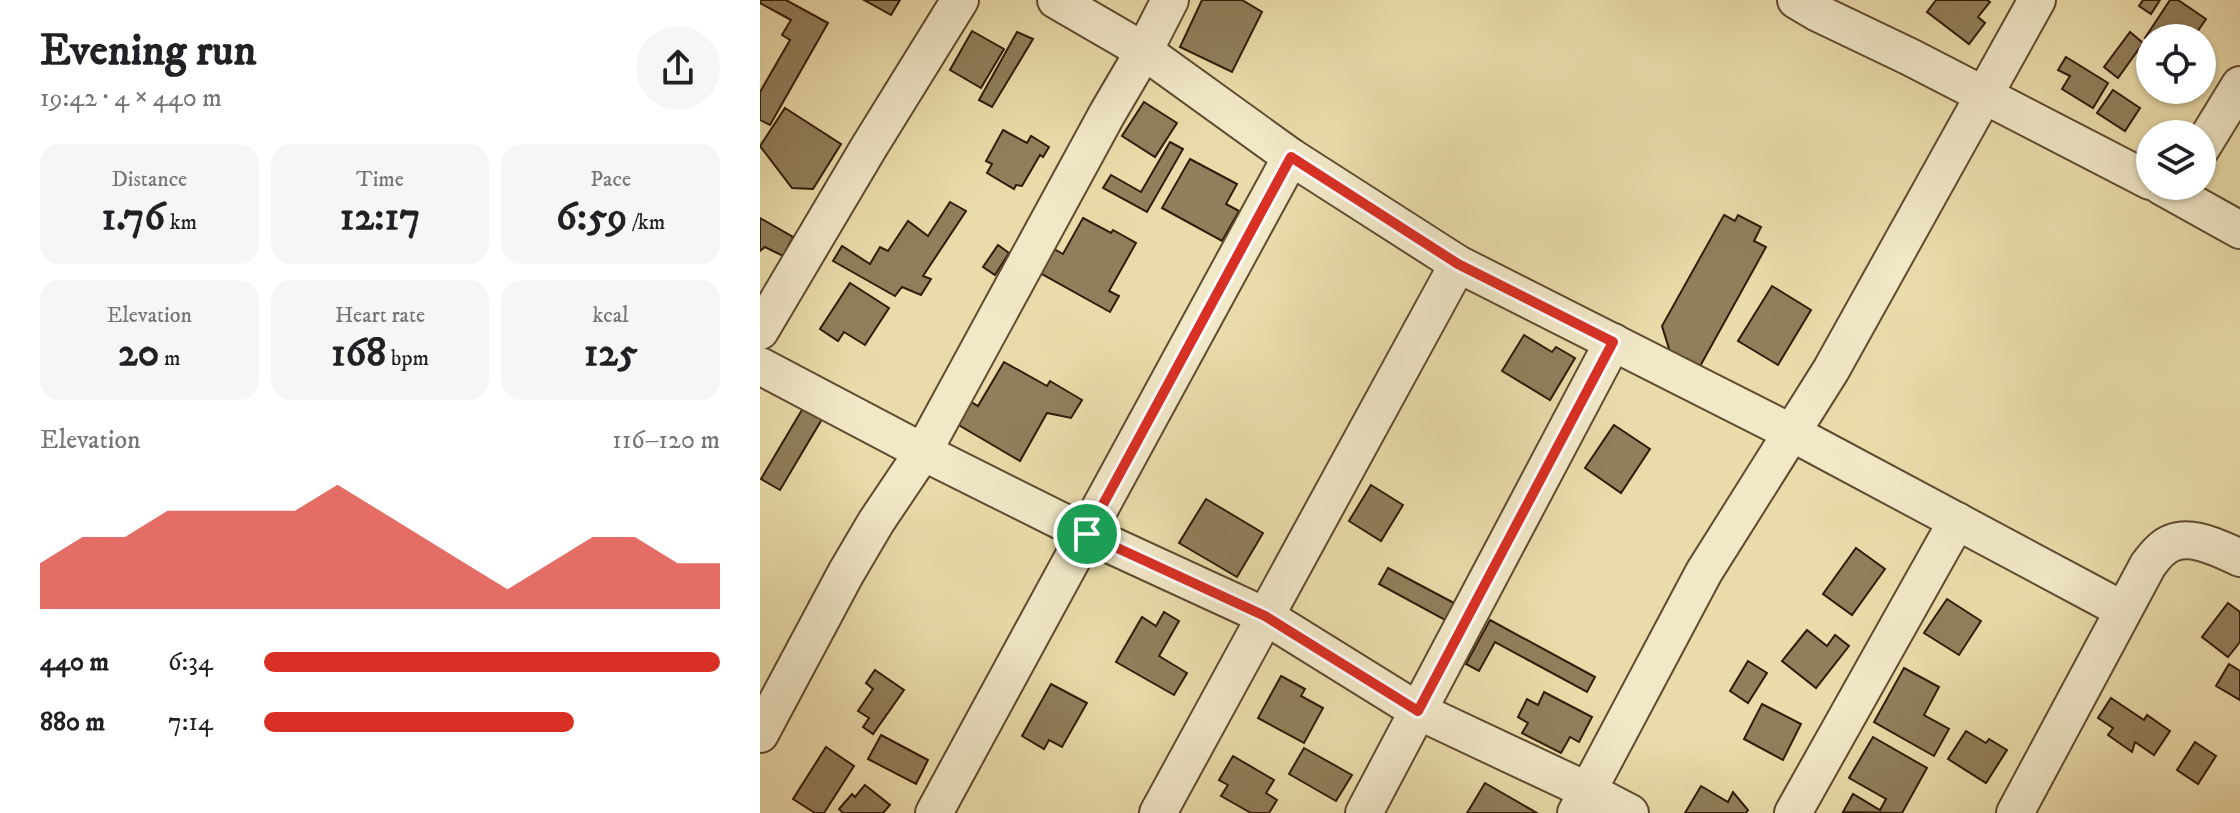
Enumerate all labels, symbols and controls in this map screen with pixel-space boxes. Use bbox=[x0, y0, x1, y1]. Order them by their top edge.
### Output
text: Evening run bbox=[40, 24, 257, 79]
map controls bbox=[2136, 24, 2216, 200]
button: locate bbox=[2136, 24, 2216, 104]
button: share bbox=[636, 26, 720, 110]
text: 19:42 · 4 × 440 m bbox=[40, 82, 222, 115]
button: layers bbox=[2136, 120, 2216, 200]
text: Distance bbox=[111, 166, 187, 193]
text: Time bbox=[356, 166, 404, 193]
text: Pace bbox=[590, 166, 631, 193]
text: 1.76 bbox=[101, 193, 165, 243]
text: 12:17 bbox=[340, 193, 420, 243]
text: 6:59 bbox=[556, 193, 627, 243]
text: km bbox=[165, 209, 197, 236]
text: /km bbox=[627, 209, 665, 236]
text: Elevation bbox=[107, 302, 192, 329]
text: Heart rate bbox=[335, 302, 425, 329]
text: kcal bbox=[593, 302, 629, 329]
text: 20 bbox=[118, 329, 159, 379]
text: 168 bbox=[331, 329, 386, 379]
text: 125 bbox=[584, 329, 638, 379]
text: m bbox=[159, 345, 181, 372]
text: bpm bbox=[386, 345, 429, 372]
text: Elevation bbox=[40, 424, 141, 457]
text: 116–120 m bbox=[612, 424, 720, 457]
pin bbox=[1053, 500, 1121, 568]
icon: arrive bbox=[1065, 512, 1109, 556]
text: 440 m bbox=[40, 646, 109, 679]
text: 6:34 bbox=[168, 646, 213, 679]
text: 880 m bbox=[40, 706, 105, 739]
text: 7:14 bbox=[168, 706, 213, 739]

